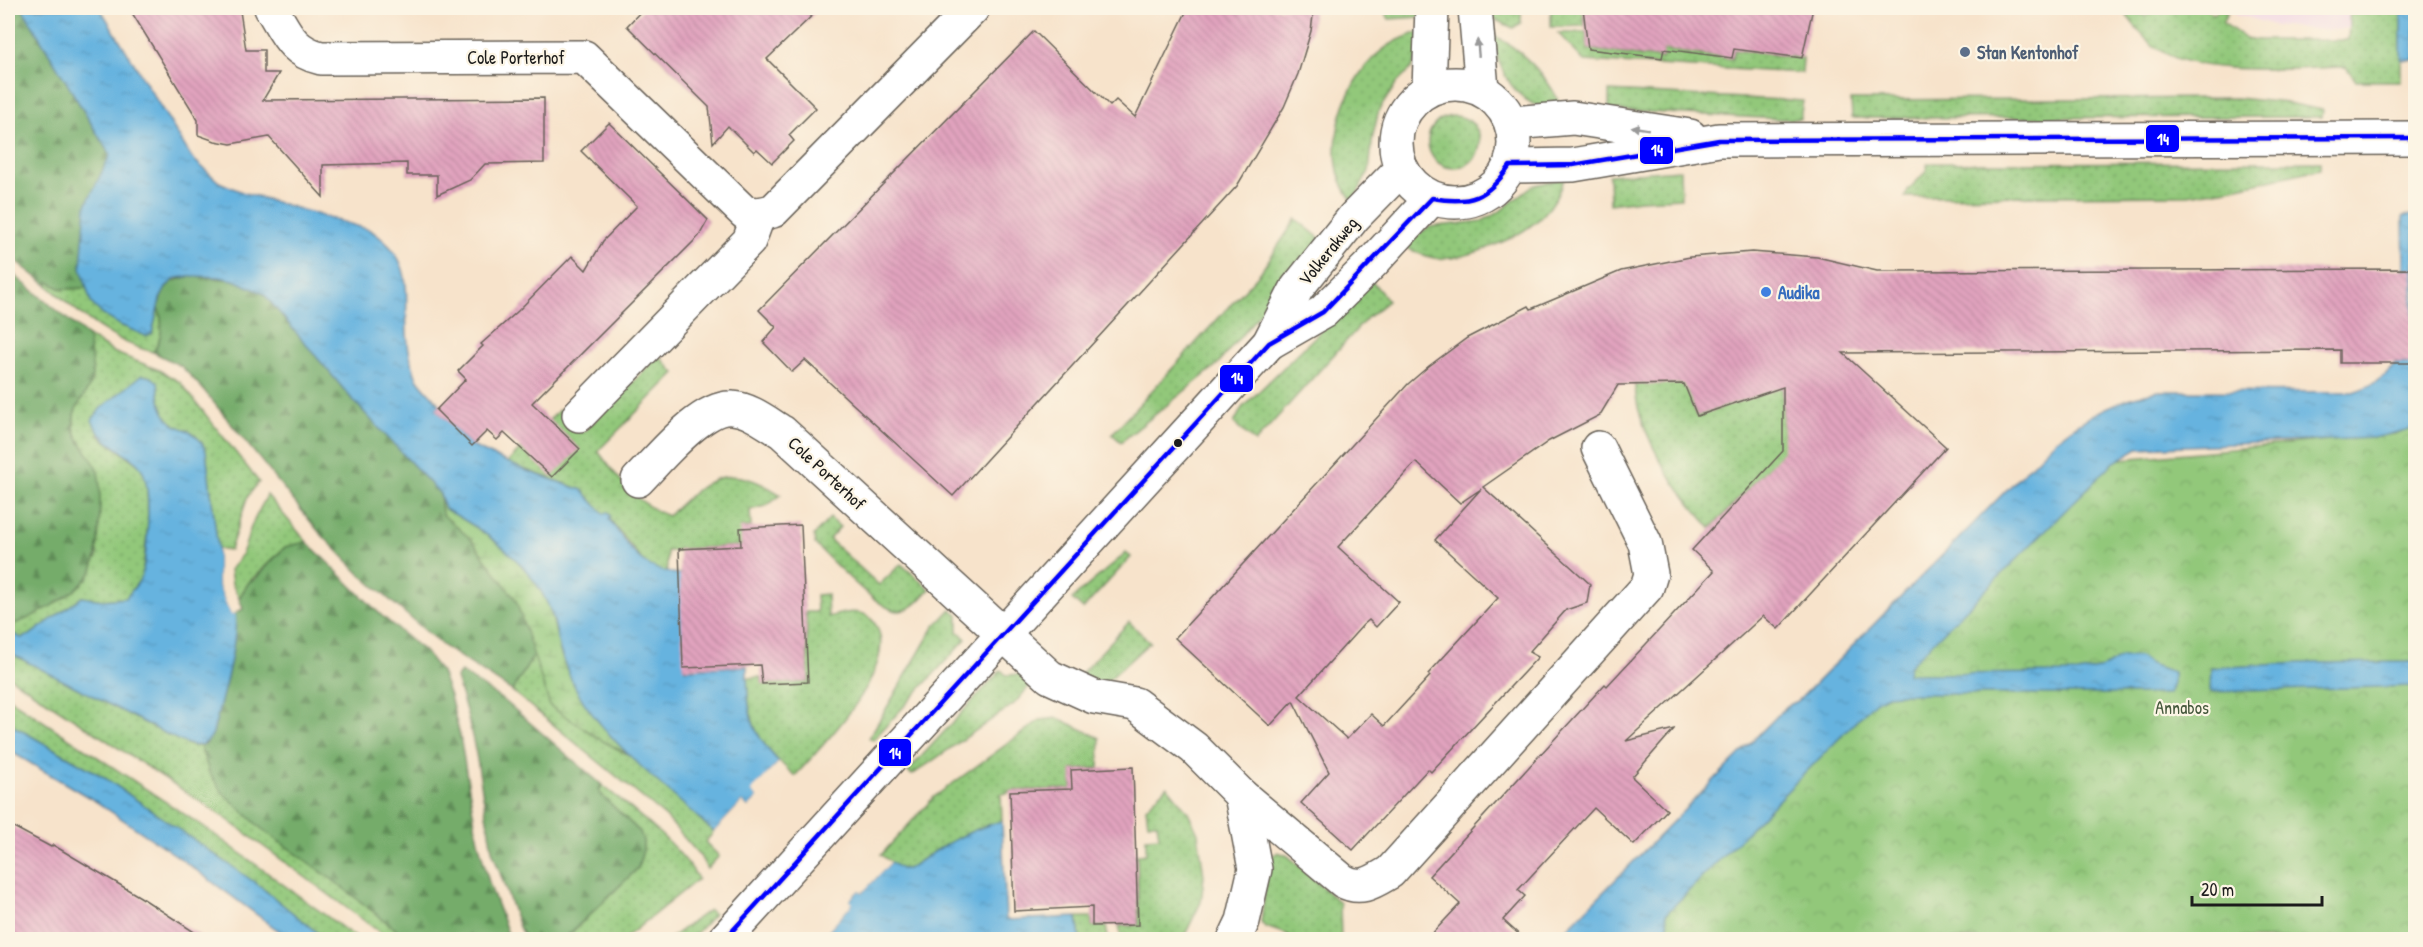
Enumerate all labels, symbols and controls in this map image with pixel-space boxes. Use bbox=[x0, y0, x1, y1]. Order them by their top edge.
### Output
one-way arrow bbox=[1473, 39, 1483, 58]
place label: Stan Kentonhof bbox=[1977, 40, 2079, 65]
street label: Cole Porterhof bbox=[467, 45, 565, 70]
marker: Stan Kentonhof bbox=[1958, 45, 1972, 59]
one-way arrow bbox=[1631, 124, 1650, 133]
line badge: 14 bbox=[2145, 124, 2180, 153]
text: 14 bbox=[2157, 128, 2169, 150]
line badge: 14 bbox=[1639, 136, 1674, 165]
text: 14 bbox=[1651, 139, 1663, 161]
street label: Volkerakweg bbox=[1293, 211, 1363, 291]
place label: Audika bbox=[1778, 280, 1821, 305]
marker: Audika bbox=[1759, 285, 1773, 299]
line badge: 14 bbox=[1219, 364, 1254, 393]
text: 14 bbox=[1231, 367, 1243, 389]
street label: Cole Porterhof bbox=[783, 431, 872, 516]
unlabelled marker bbox=[1172, 437, 1184, 449]
park label: Annabos bbox=[2155, 695, 2209, 720]
line badge: 14 bbox=[878, 738, 912, 767]
text: 14 bbox=[889, 742, 901, 764]
scale bar bbox=[2192, 869, 2322, 907]
text: 20 m bbox=[2201, 877, 2234, 902]

